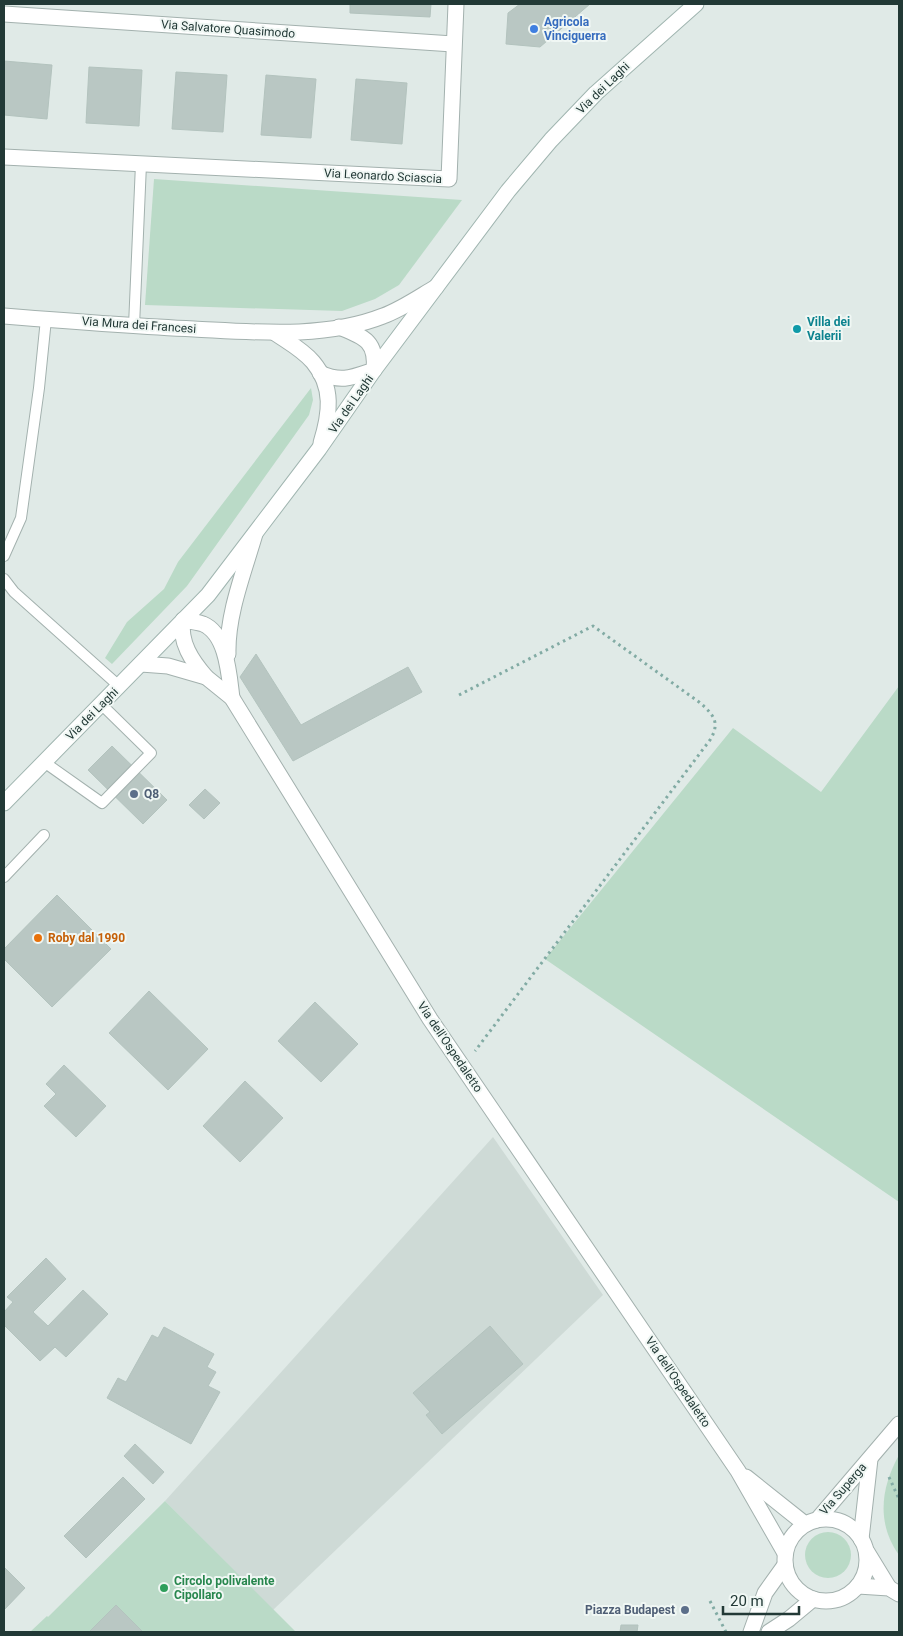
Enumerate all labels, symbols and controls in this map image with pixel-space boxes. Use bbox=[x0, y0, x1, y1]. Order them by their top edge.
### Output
place label: Agricola Vinciguerra bbox=[544, 15, 607, 43]
street label: Via Salvatore Quasimodo bbox=[161, 17, 296, 41]
marker: Agricola Vinciguerra bbox=[528, 23, 540, 35]
street label: Via dei Laghi bbox=[574, 59, 633, 117]
street label: Via Leonardo Sciascia bbox=[324, 166, 442, 186]
street label: Via Mura dei Francesi bbox=[81, 314, 197, 336]
place label: Villa dei Valerii bbox=[807, 315, 850, 343]
marker: Villa dei Valerii bbox=[791, 323, 803, 335]
street label: Via dei Laghi bbox=[326, 372, 376, 436]
street label: Via dei Laghi bbox=[63, 685, 121, 743]
place label: Q8 bbox=[144, 787, 159, 801]
marker: Q8 bbox=[128, 788, 140, 800]
place label: Roby dal 1990 bbox=[48, 931, 125, 945]
marker: Roby dal 1990 bbox=[32, 932, 44, 944]
street label: Via dell'Ospedaletto bbox=[415, 999, 485, 1095]
street label: Via dell'Ospedaletto bbox=[643, 1334, 713, 1430]
street label: Via Superga bbox=[817, 1460, 869, 1518]
place label: Circolo polivalente Cipollaro bbox=[174, 1574, 275, 1602]
marker: Circolo polivalente Cipollaro bbox=[158, 1582, 170, 1594]
scale bar bbox=[723, 1584, 799, 1616]
text: 20 m bbox=[730, 1592, 764, 1610]
place label: Piazza Budapest bbox=[585, 1603, 675, 1617]
marker: Piazza Budapest bbox=[679, 1604, 691, 1616]

